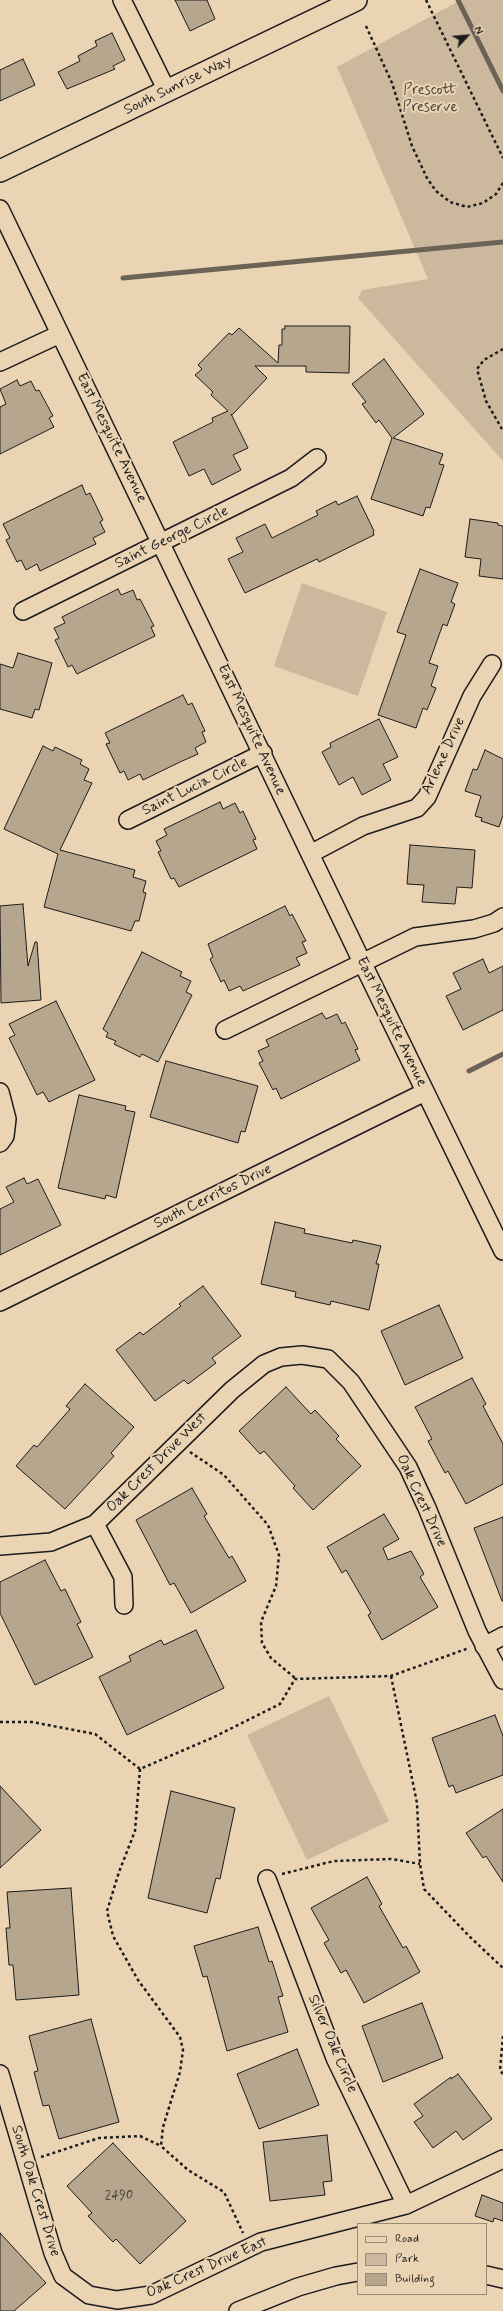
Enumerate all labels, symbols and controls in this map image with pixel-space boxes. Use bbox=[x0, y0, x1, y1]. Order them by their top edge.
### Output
north arrow bbox=[447, 16, 487, 56]
text: N bbox=[470, 24, 486, 37]
street label: South Sunrise Way bbox=[121, 52, 235, 120]
park label: Prescott Preserve bbox=[403, 82, 457, 117]
street label: East Mesquite Avenue bbox=[72, 370, 150, 506]
street label: Saint George Circle bbox=[112, 503, 232, 573]
street label: East Mesquite Avenue bbox=[213, 662, 289, 798]
street label: Arlene Drive bbox=[418, 715, 470, 797]
street label: Saint Lucia Circle bbox=[139, 754, 251, 820]
street label: East Mesquite Avenue bbox=[352, 954, 430, 1090]
street label: South Cerritos Drive bbox=[151, 1161, 275, 1233]
street label: Oak Crest Drive West bbox=[103, 1409, 211, 1517]
street label: Oak Crest Drive bbox=[392, 1452, 450, 1550]
street label: Silver Oak Circle bbox=[303, 1992, 361, 2096]
street label: South Oak Crest Drive bbox=[6, 2123, 64, 2259]
house number: 2490 bbox=[105, 2188, 133, 2204]
legend bbox=[357, 2223, 487, 2295]
text: Road bbox=[395, 2231, 419, 2247]
street label: Oak Crest Drive East bbox=[144, 2233, 270, 2303]
text: Park bbox=[395, 2251, 419, 2267]
text: Building bbox=[395, 2271, 435, 2287]

